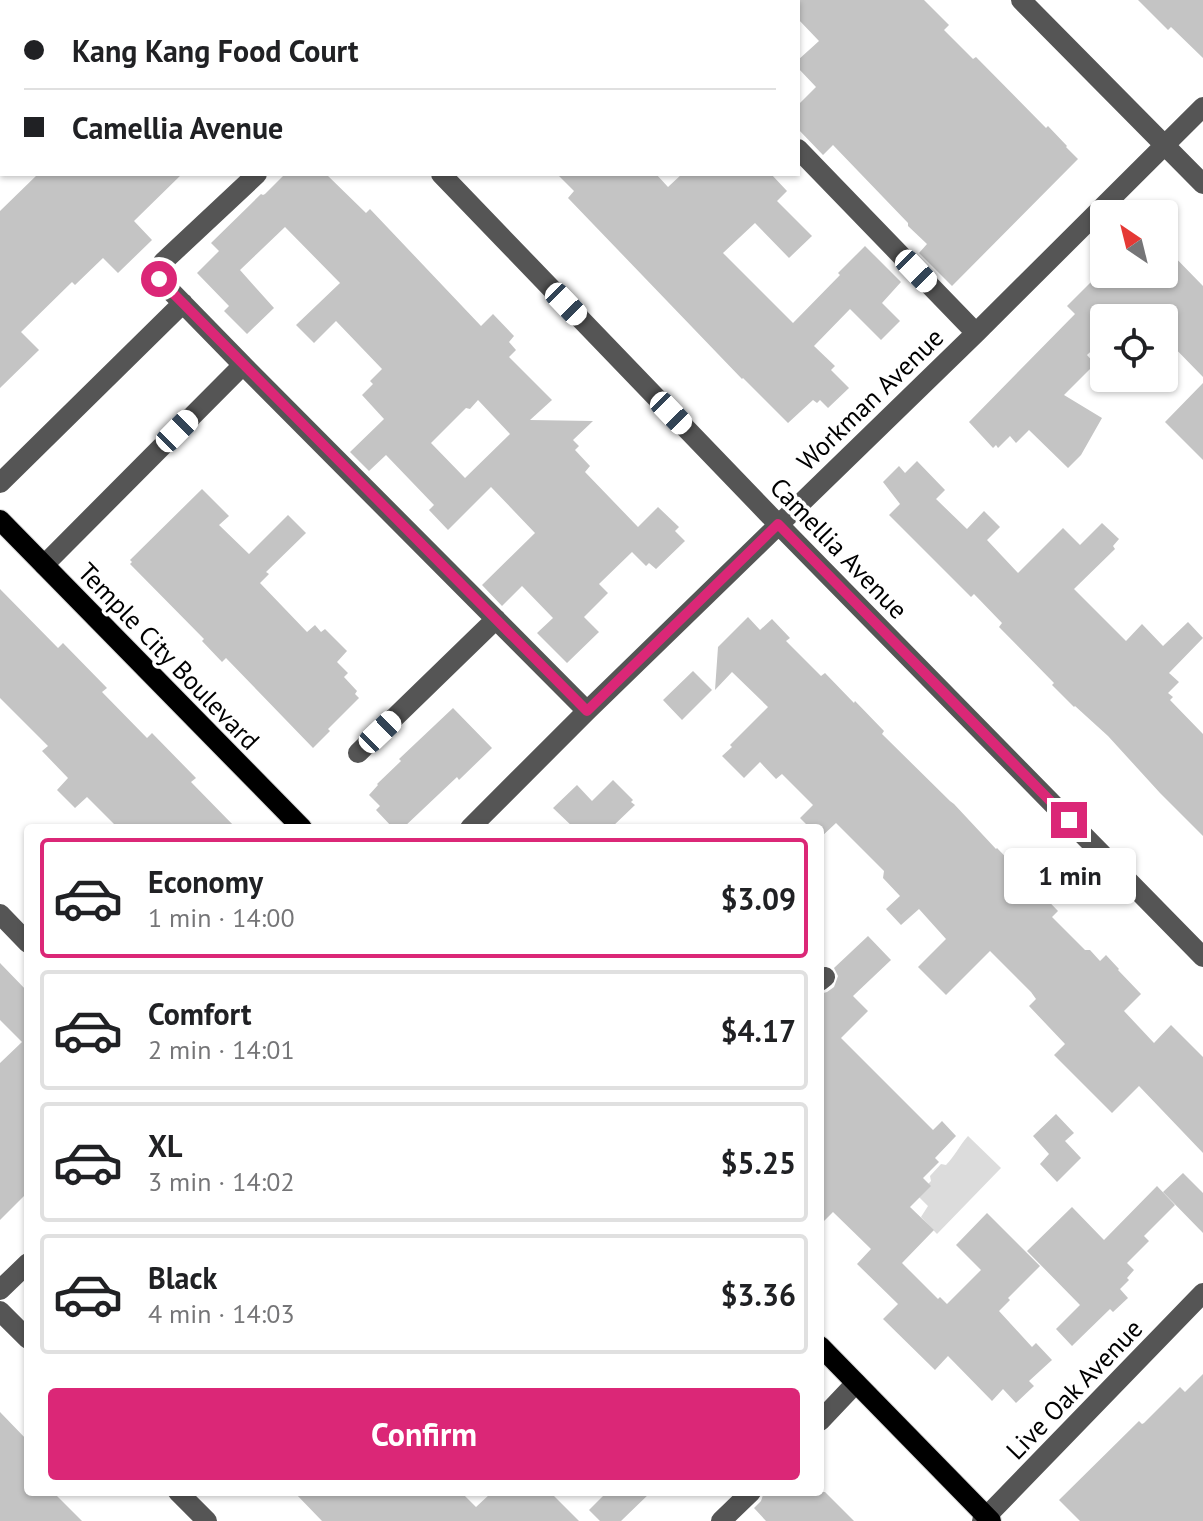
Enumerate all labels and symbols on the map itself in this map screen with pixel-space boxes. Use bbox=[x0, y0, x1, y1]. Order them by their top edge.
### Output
north arrow bbox=[1090, 200, 1178, 288]
car bbox=[891, 245, 941, 297]
route start bbox=[141, 261, 177, 297]
car bbox=[541, 278, 591, 330]
street label: Workman Avenue bbox=[790, 321, 950, 477]
car bbox=[646, 387, 696, 439]
car bbox=[152, 406, 202, 456]
street label: Camellia Avenue bbox=[763, 470, 915, 626]
street label: Temple City Boulevard bbox=[71, 555, 267, 757]
car bbox=[354, 707, 406, 757]
route end bbox=[1051, 802, 1087, 838]
callout: 1 min bbox=[1003, 848, 1135, 904]
street label: Live Oak Avenue bbox=[999, 1312, 1149, 1466]

